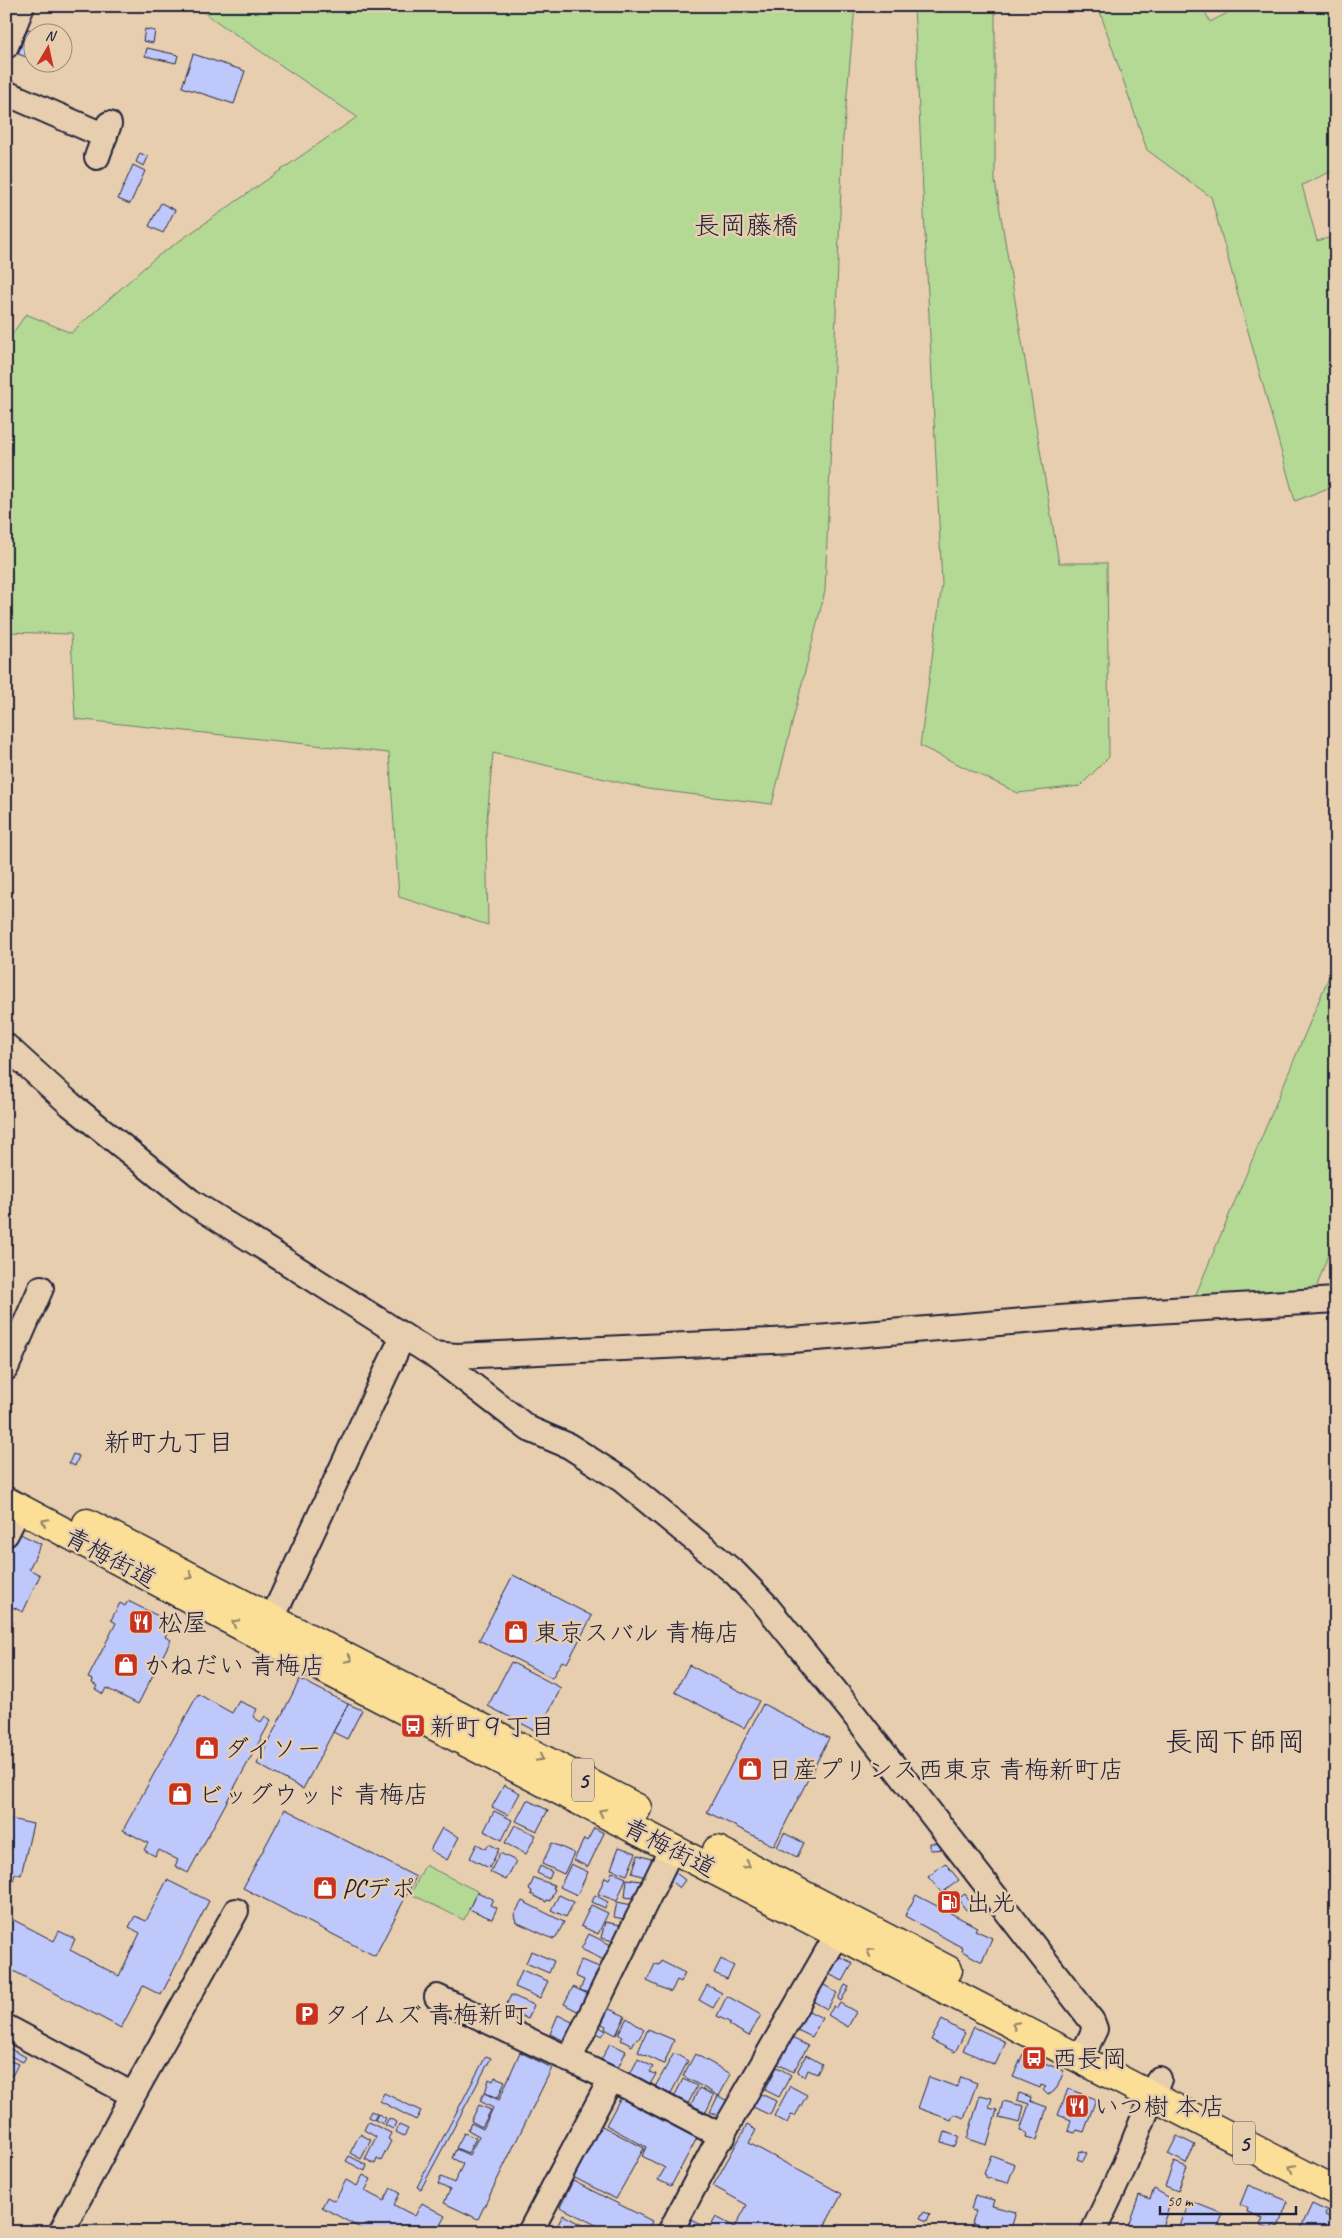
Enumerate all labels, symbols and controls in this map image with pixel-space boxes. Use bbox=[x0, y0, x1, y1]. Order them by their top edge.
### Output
north arrow bbox=[22, 22, 72, 72]
text: N bbox=[44, 27, 58, 45]
district label: 長岡藤橋 bbox=[694, 209, 798, 242]
district label: 新町九丁目 bbox=[104, 1426, 234, 1459]
one-way arrow bbox=[41, 1518, 50, 1528]
street label: 青梅街道 bbox=[59, 1520, 162, 1595]
one-way arrow bbox=[184, 1570, 193, 1580]
place label: 松屋 bbox=[158, 1607, 208, 1639]
restaurant icon: 松屋 bbox=[128, 1609, 154, 1635]
place label: 東京スバル 青梅店 bbox=[534, 1617, 740, 1649]
one-way arrow bbox=[231, 1619, 240, 1629]
shop icon: 東京スバル 青梅店 bbox=[503, 1619, 529, 1645]
place label: かねだい 青梅店 bbox=[144, 1650, 325, 1682]
shop icon: かねだい 青梅店 bbox=[113, 1652, 139, 1678]
one-way arrow bbox=[344, 1653, 353, 1663]
place label: 新町９丁目 bbox=[430, 1711, 555, 1743]
bus stop icon: 新町９丁目 bbox=[400, 1713, 426, 1739]
district label: 長岡下師岡 bbox=[1165, 1724, 1305, 1759]
place label: ダイソー bbox=[224, 1733, 322, 1765]
shop icon: ダイソー bbox=[194, 1735, 220, 1761]
one-way arrow bbox=[535, 1752, 544, 1762]
place label: 日産プリンス西東京 青梅新町店 bbox=[768, 1754, 1124, 1786]
shop icon: 日産プリンス西東京 青梅新町店 bbox=[737, 1756, 763, 1782]
road number: 5 bbox=[572, 1758, 594, 1802]
place label: ビッグウッド 青梅店 bbox=[198, 1779, 429, 1811]
shop icon: ビッグウッド 青梅店 bbox=[167, 1781, 193, 1807]
one-way arrow bbox=[598, 1808, 607, 1818]
street label: 青梅街道 bbox=[618, 1811, 721, 1885]
one-way arrow bbox=[741, 1859, 750, 1869]
place label: PCデポ bbox=[342, 1873, 416, 1905]
shop icon: PCデポ bbox=[312, 1875, 338, 1901]
place label: 出光 bbox=[966, 1887, 1016, 1919]
fuel station icon: 出光 bbox=[936, 1889, 962, 1915]
one-way arrow bbox=[866, 1948, 875, 1958]
place label: タイムズ 青梅新町 bbox=[324, 1999, 528, 2031]
parking icon: タイムズ 青梅新町 bbox=[294, 2001, 320, 2027]
one-way arrow bbox=[1011, 2021, 1020, 2031]
place label: 西長岡 bbox=[1052, 2043, 1127, 2075]
bus stop icon: 西長岡 bbox=[1021, 2045, 1047, 2071]
place label: いつ樹 本店 bbox=[1094, 2091, 1225, 2123]
restaurant icon: いつ樹 本店 bbox=[1064, 2093, 1090, 2119]
road number: 5 bbox=[1233, 2122, 1255, 2164]
one-way arrow bbox=[1289, 2164, 1298, 2174]
scale bar bbox=[1160, 2183, 1296, 2215]
text: 50 m bbox=[1167, 2192, 1194, 2211]

